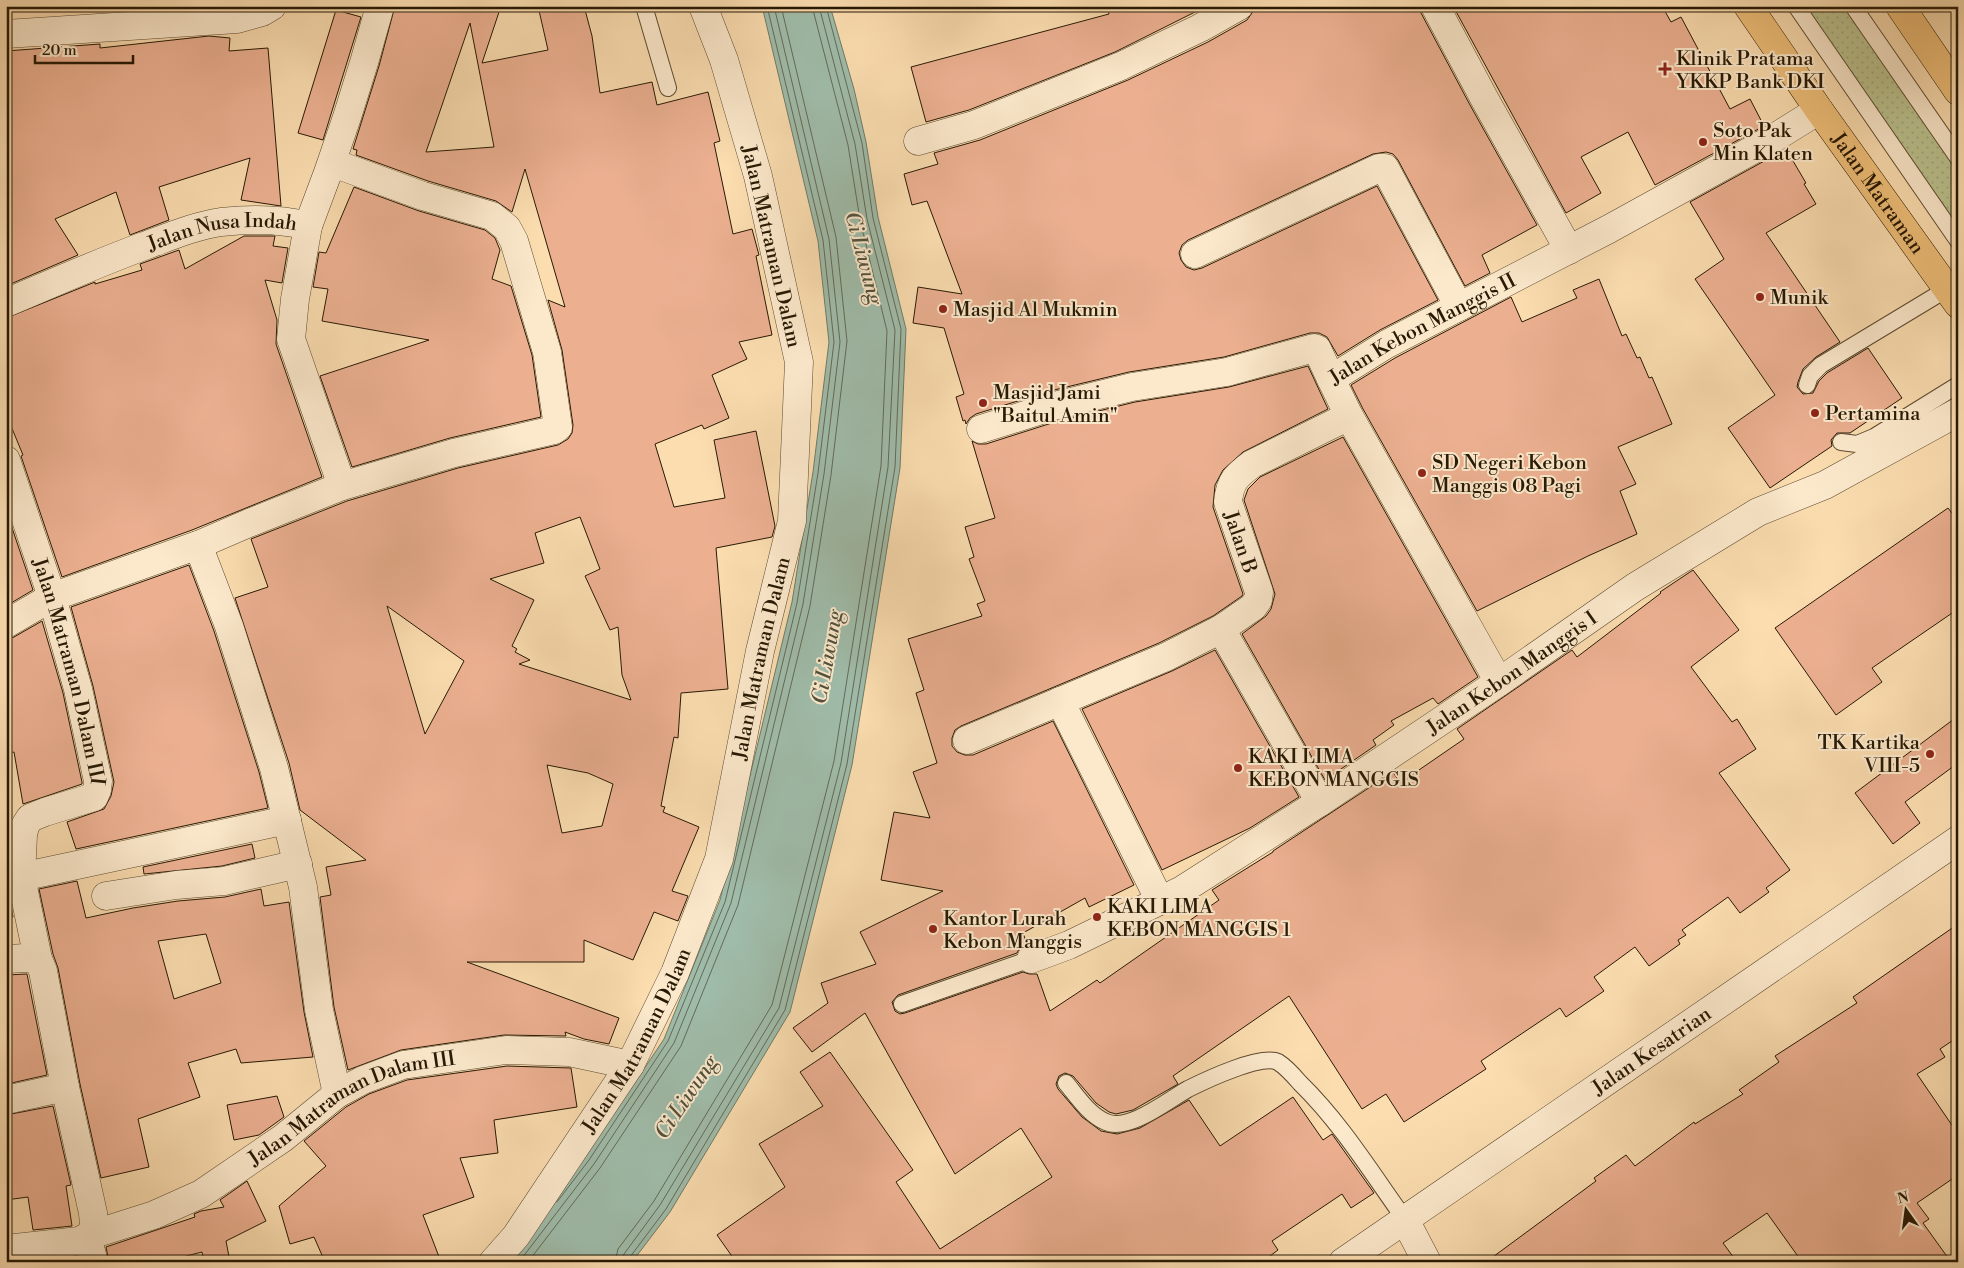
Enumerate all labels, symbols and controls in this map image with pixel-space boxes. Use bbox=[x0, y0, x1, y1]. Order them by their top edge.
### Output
scale bar bbox=[35, 32, 132, 64]
text: 20 m bbox=[42, 41, 77, 60]
place label: Klinik Pratama YKKP Bank DKI bbox=[1675, 47, 1825, 95]
marker: Klinik Pratama YKKP Bank DKI bbox=[1658, 62, 1672, 76]
place label: Soto Pak Min Klaten bbox=[1713, 119, 1813, 167]
street label: Jalan Matraman bbox=[1825, 127, 1929, 260]
marker: Soto Pak Min Klaten bbox=[1697, 136, 1709, 148]
street label: Jalan Matraman Dalam bbox=[735, 142, 806, 351]
street label: Jalan Nusa Indah bbox=[143, 209, 299, 258]
water label: Ci Liwung bbox=[838, 209, 888, 309]
street label: Jalan Kebon Manggis II bbox=[1324, 268, 1521, 391]
place label: Munik bbox=[1770, 286, 1830, 311]
marker: Munik bbox=[1754, 291, 1766, 303]
place label: Masjid Al Mukmin bbox=[953, 298, 1118, 323]
marker: Masjid Al Mukmin bbox=[937, 303, 949, 315]
place label: Masjid Jami "Baitul Amin" bbox=[993, 381, 1118, 429]
marker: Masjid Jami "Baitul Amin" bbox=[977, 397, 989, 409]
place label: Pertamina bbox=[1825, 402, 1921, 427]
marker: Pertamina bbox=[1809, 407, 1821, 419]
place label: SD Negeri Kebon Manggis 08 Pagi bbox=[1432, 451, 1587, 499]
marker: SD Negeri Kebon Manggis 08 Pagi bbox=[1416, 467, 1428, 479]
street label: Jalan B bbox=[1217, 507, 1262, 577]
street label: Jalan Matraman Dalam III bbox=[25, 554, 109, 786]
street label: Jalan Matraman Dalam bbox=[728, 554, 797, 763]
street label: Jalan Kebon Manggis I bbox=[1421, 606, 1603, 742]
water label: Ci Liwung bbox=[807, 607, 849, 706]
place label: TK Kartika VIII-5 bbox=[1818, 731, 1921, 779]
place label: KAKI LIMA KEBON MANGGIS bbox=[1248, 745, 1419, 793]
marker: TK Kartika VIII-5 bbox=[1924, 748, 1936, 760]
marker: KAKI LIMA KEBON MANGGIS bbox=[1232, 762, 1244, 774]
place label: KAKI LIMA KEBON MANGGIS 1 bbox=[1107, 895, 1291, 943]
place label: Kantor Lurah Kebon Manggis bbox=[943, 907, 1082, 955]
marker: KAKI LIMA KEBON MANGGIS 1 bbox=[1091, 911, 1103, 923]
marker: Kantor Lurah Kebon Manggis bbox=[927, 923, 939, 935]
street label: Jalan Matraman Dalam bbox=[577, 944, 698, 1139]
street label: Jalan Kesatrian bbox=[1587, 1002, 1717, 1102]
street label: Jalan Matraman Dalam III bbox=[243, 1046, 457, 1173]
water label: Ci Liwung bbox=[649, 1050, 725, 1144]
north arrow bbox=[1882, 1186, 1932, 1236]
text: N bbox=[1896, 1188, 1911, 1208]

